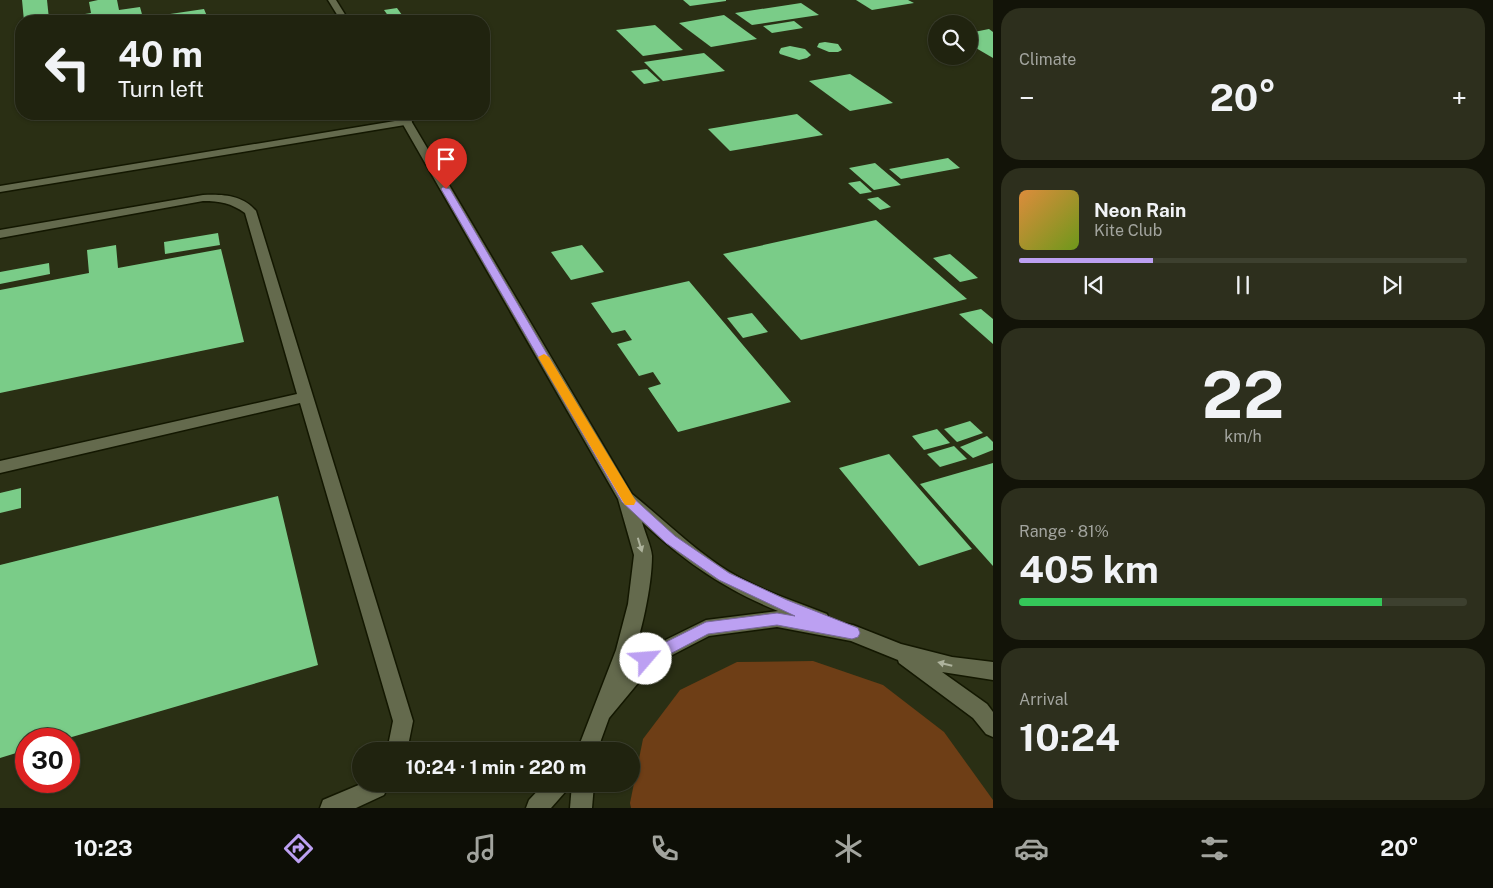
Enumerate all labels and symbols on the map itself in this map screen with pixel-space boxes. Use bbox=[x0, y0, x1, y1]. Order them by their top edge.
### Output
pin bbox=[425, 138, 467, 189]
one-way arrow bbox=[636, 538, 644, 553]
position arrow bbox=[619, 632, 671, 684]
one-way arrow bbox=[938, 660, 953, 668]
speed limit sign: 30 bbox=[15, 728, 80, 793]

